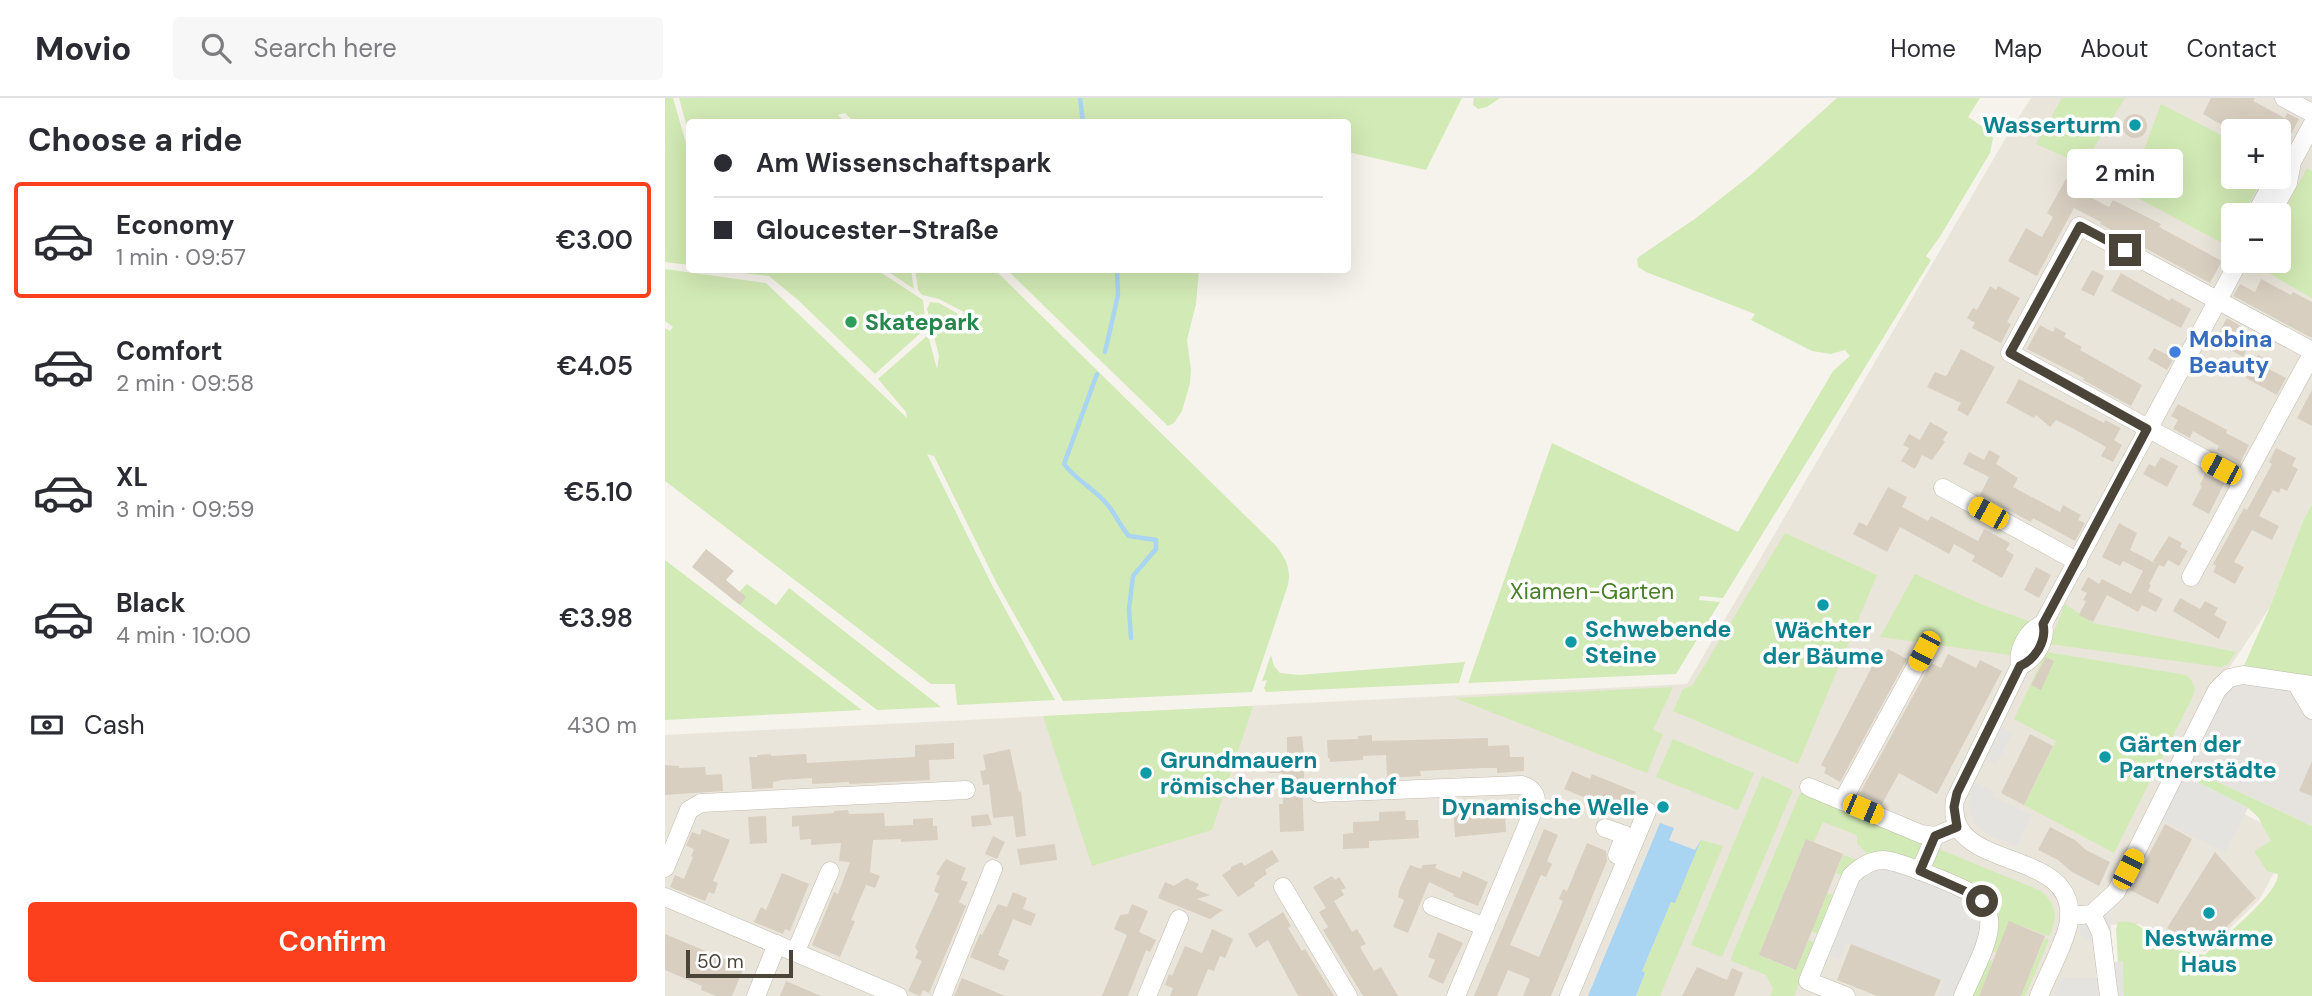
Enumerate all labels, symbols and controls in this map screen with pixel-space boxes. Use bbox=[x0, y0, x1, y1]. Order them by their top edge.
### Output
search box bbox=[173, 17, 663, 80]
text: Movio bbox=[35, 27, 131, 70]
icon: search bbox=[197, 29, 235, 67]
text: Search here bbox=[253, 31, 397, 65]
text: Home bbox=[1890, 33, 1956, 64]
text: Map bbox=[1994, 33, 2042, 64]
text: About bbox=[2080, 33, 2149, 64]
text: Contact bbox=[2187, 33, 2277, 64]
place label: Wasserturm bbox=[1983, 110, 2121, 140]
marker: Wasserturm bbox=[2127, 117, 2143, 133]
text: Choose a ride bbox=[28, 119, 243, 161]
map controls bbox=[2221, 119, 2291, 273]
button: + bbox=[2221, 119, 2291, 189]
text: Am Wissenschaftspark bbox=[756, 146, 1052, 180]
callout: 2 min bbox=[2067, 149, 2183, 198]
text: 2 min bbox=[2095, 158, 2155, 188]
button: − bbox=[2221, 203, 2291, 273]
text: Economy bbox=[116, 208, 234, 242]
icon: car bbox=[32, 209, 95, 272]
text: Gloucester-Straße bbox=[756, 213, 999, 247]
text: €3.00 bbox=[556, 223, 633, 257]
route end bbox=[2109, 234, 2141, 266]
text: 1 min · 09:57 bbox=[116, 242, 246, 272]
place label: Skatepark bbox=[865, 307, 980, 337]
marker: Skatepark bbox=[843, 314, 859, 330]
place label: Mobina Beauty bbox=[2189, 324, 2272, 380]
text: Comfort bbox=[116, 334, 222, 368]
icon: car bbox=[32, 335, 95, 398]
marker: Mobina Beauty bbox=[2167, 344, 2183, 360]
text: €4.05 bbox=[557, 349, 633, 383]
text: 2 min · 09:58 bbox=[116, 368, 254, 398]
car bbox=[2198, 450, 2245, 488]
text: XL bbox=[116, 460, 148, 494]
icon: car bbox=[32, 461, 95, 524]
text: €5.10 bbox=[564, 475, 633, 509]
text: 3 min · 09:59 bbox=[116, 494, 254, 524]
car bbox=[1965, 494, 2012, 532]
park label: Xiamen-Garten bbox=[1510, 576, 1674, 606]
text: Black bbox=[116, 586, 186, 620]
icon: car bbox=[32, 587, 95, 650]
marker: Wächter der Bäume bbox=[1815, 597, 1831, 613]
text: €3.98 bbox=[559, 601, 633, 635]
place label: Schwebende Steine bbox=[1585, 614, 1731, 670]
place label: Wächter der Bäume bbox=[1762, 615, 1884, 671]
text: 4 min · 10:00 bbox=[116, 620, 251, 650]
car bbox=[1905, 628, 1944, 674]
marker: Schwebende Steine bbox=[1563, 634, 1579, 650]
icon: cash bbox=[28, 706, 66, 744]
text: Cash bbox=[84, 708, 145, 742]
text: 430 m bbox=[567, 710, 637, 740]
place label: Gärten der Partnerstädte bbox=[2119, 729, 2277, 785]
place label: Grundmauern römischer Bauernhof bbox=[1160, 745, 1397, 801]
marker: Gärten der Partnerstädte bbox=[2097, 749, 2113, 765]
marker: Grundmauern römischer Bauernhof bbox=[1138, 765, 1154, 781]
car bbox=[1840, 791, 1887, 827]
place label: Dynamische Welle bbox=[1441, 792, 1649, 822]
marker: Dynamische Welle bbox=[1655, 799, 1671, 815]
car bbox=[2110, 846, 2147, 892]
route start bbox=[1966, 885, 1998, 917]
button: Confirm bbox=[28, 902, 637, 982]
marker: Nestwärme Haus bbox=[2201, 905, 2217, 921]
place label: Nestwärme Haus bbox=[2144, 923, 2274, 979]
scale bar bbox=[686, 947, 793, 979]
text: 50 m bbox=[697, 949, 744, 974]

